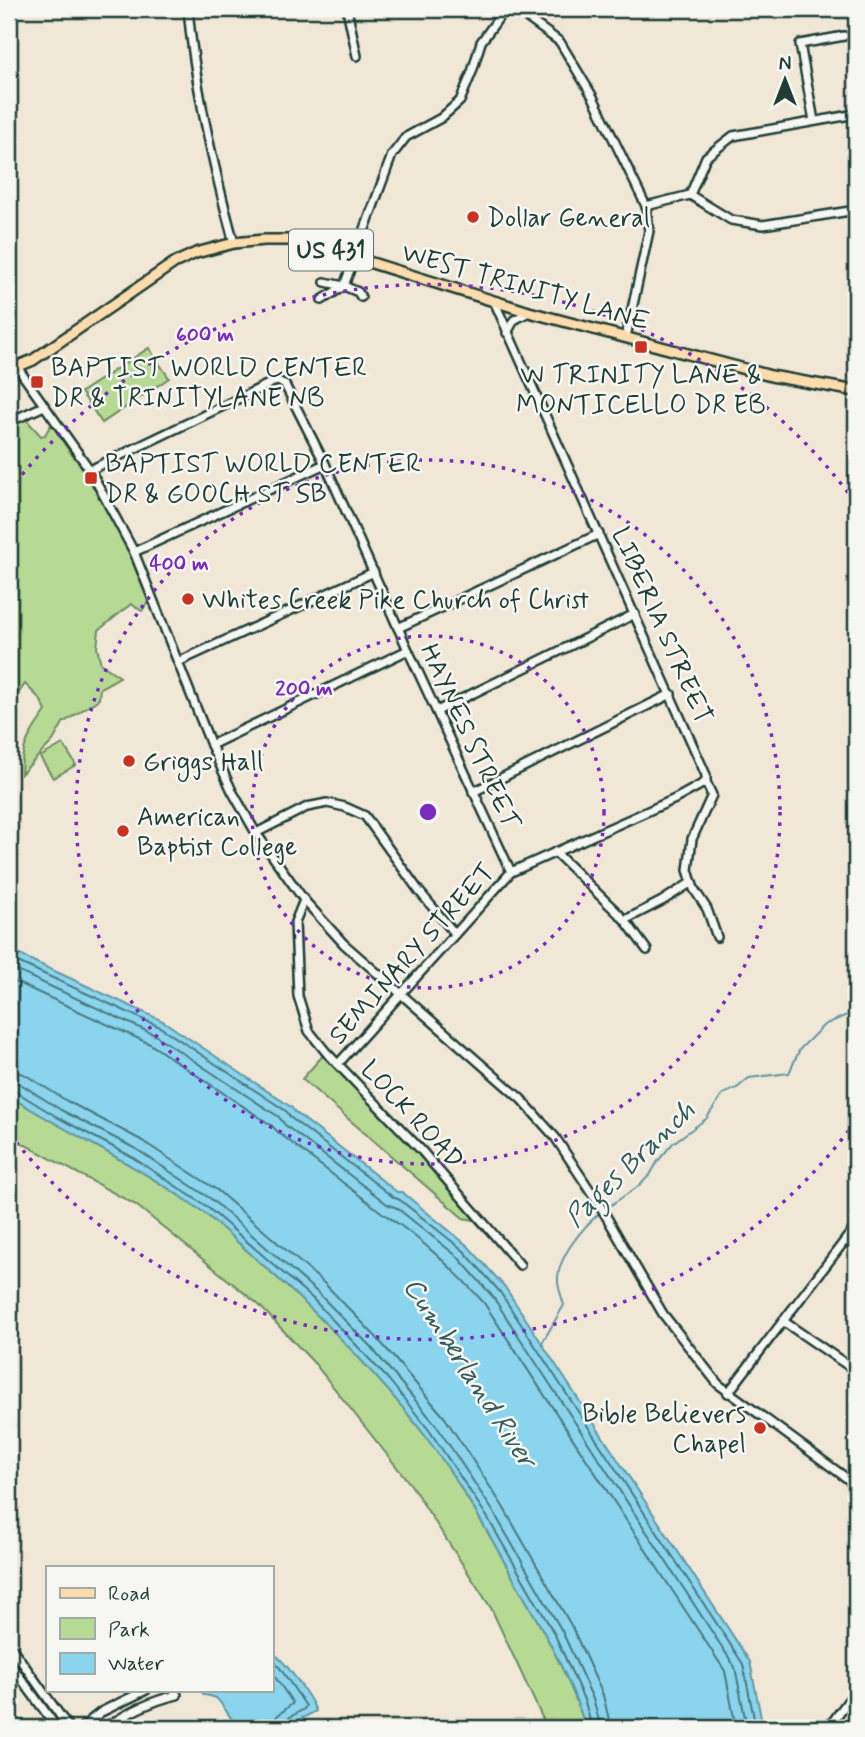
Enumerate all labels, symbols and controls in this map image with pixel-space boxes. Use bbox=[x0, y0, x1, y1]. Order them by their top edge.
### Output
north arrow bbox=[750, 46, 820, 116]
text: N bbox=[779, 52, 791, 77]
place label: Dollar General bbox=[487, 202, 650, 236]
marker: Dollar General bbox=[465, 209, 481, 225]
road number: US 431 bbox=[289, 230, 373, 270]
street label: WEST TRINITY LANE bbox=[398, 236, 653, 340]
text: 600 m bbox=[176, 321, 234, 349]
marker: W TRINITY LANE & MONTICELLO DR EB bbox=[633, 339, 649, 355]
place label: BAPTIST WORLD CENTER DR & TRINITYLANE NB bbox=[51, 352, 367, 416]
place label: W TRINITY LANE & MONTICELLO DR EB bbox=[516, 359, 766, 423]
marker: BAPTIST WORLD CENTER DR & TRINITYLANE NB bbox=[29, 374, 45, 390]
place label: BAPTIST WORLD CENTER DR & GOOCH ST SB bbox=[105, 448, 421, 512]
marker: BAPTIST WORLD CENTER DR & GOOCH ST SB bbox=[83, 470, 99, 486]
street label: LIBERIA STREET bbox=[603, 522, 720, 729]
text: 400 m bbox=[149, 550, 209, 578]
place label: Whites Creek Pike Church of Christ bbox=[202, 584, 589, 618]
marker: Whites Creek Pike Church of Christ bbox=[180, 591, 196, 607]
street label: HAYNES STREET bbox=[411, 639, 528, 836]
text: 200 m bbox=[275, 675, 333, 703]
place label: Griggs Hall bbox=[143, 746, 263, 782]
marker: Griggs Hall bbox=[121, 753, 137, 769]
centre of rings bbox=[416, 800, 440, 824]
place label: American Baptist College bbox=[137, 801, 297, 865]
marker: American Baptist College bbox=[115, 823, 131, 839]
street label: SEMINARY STREET bbox=[322, 856, 503, 1052]
street label: LOCK ROAD bbox=[352, 1054, 471, 1177]
water label: Pages Branch bbox=[558, 1093, 706, 1239]
water label: Cumberland River bbox=[393, 1271, 546, 1478]
place label: Bible Believers Chapel bbox=[582, 1398, 746, 1462]
marker: Bible Believers Chapel bbox=[752, 1420, 768, 1436]
legend bbox=[46, 1566, 273, 1692]
text: Road bbox=[108, 1580, 150, 1608]
text: Park bbox=[108, 1616, 150, 1644]
text: Water bbox=[108, 1650, 164, 1678]

